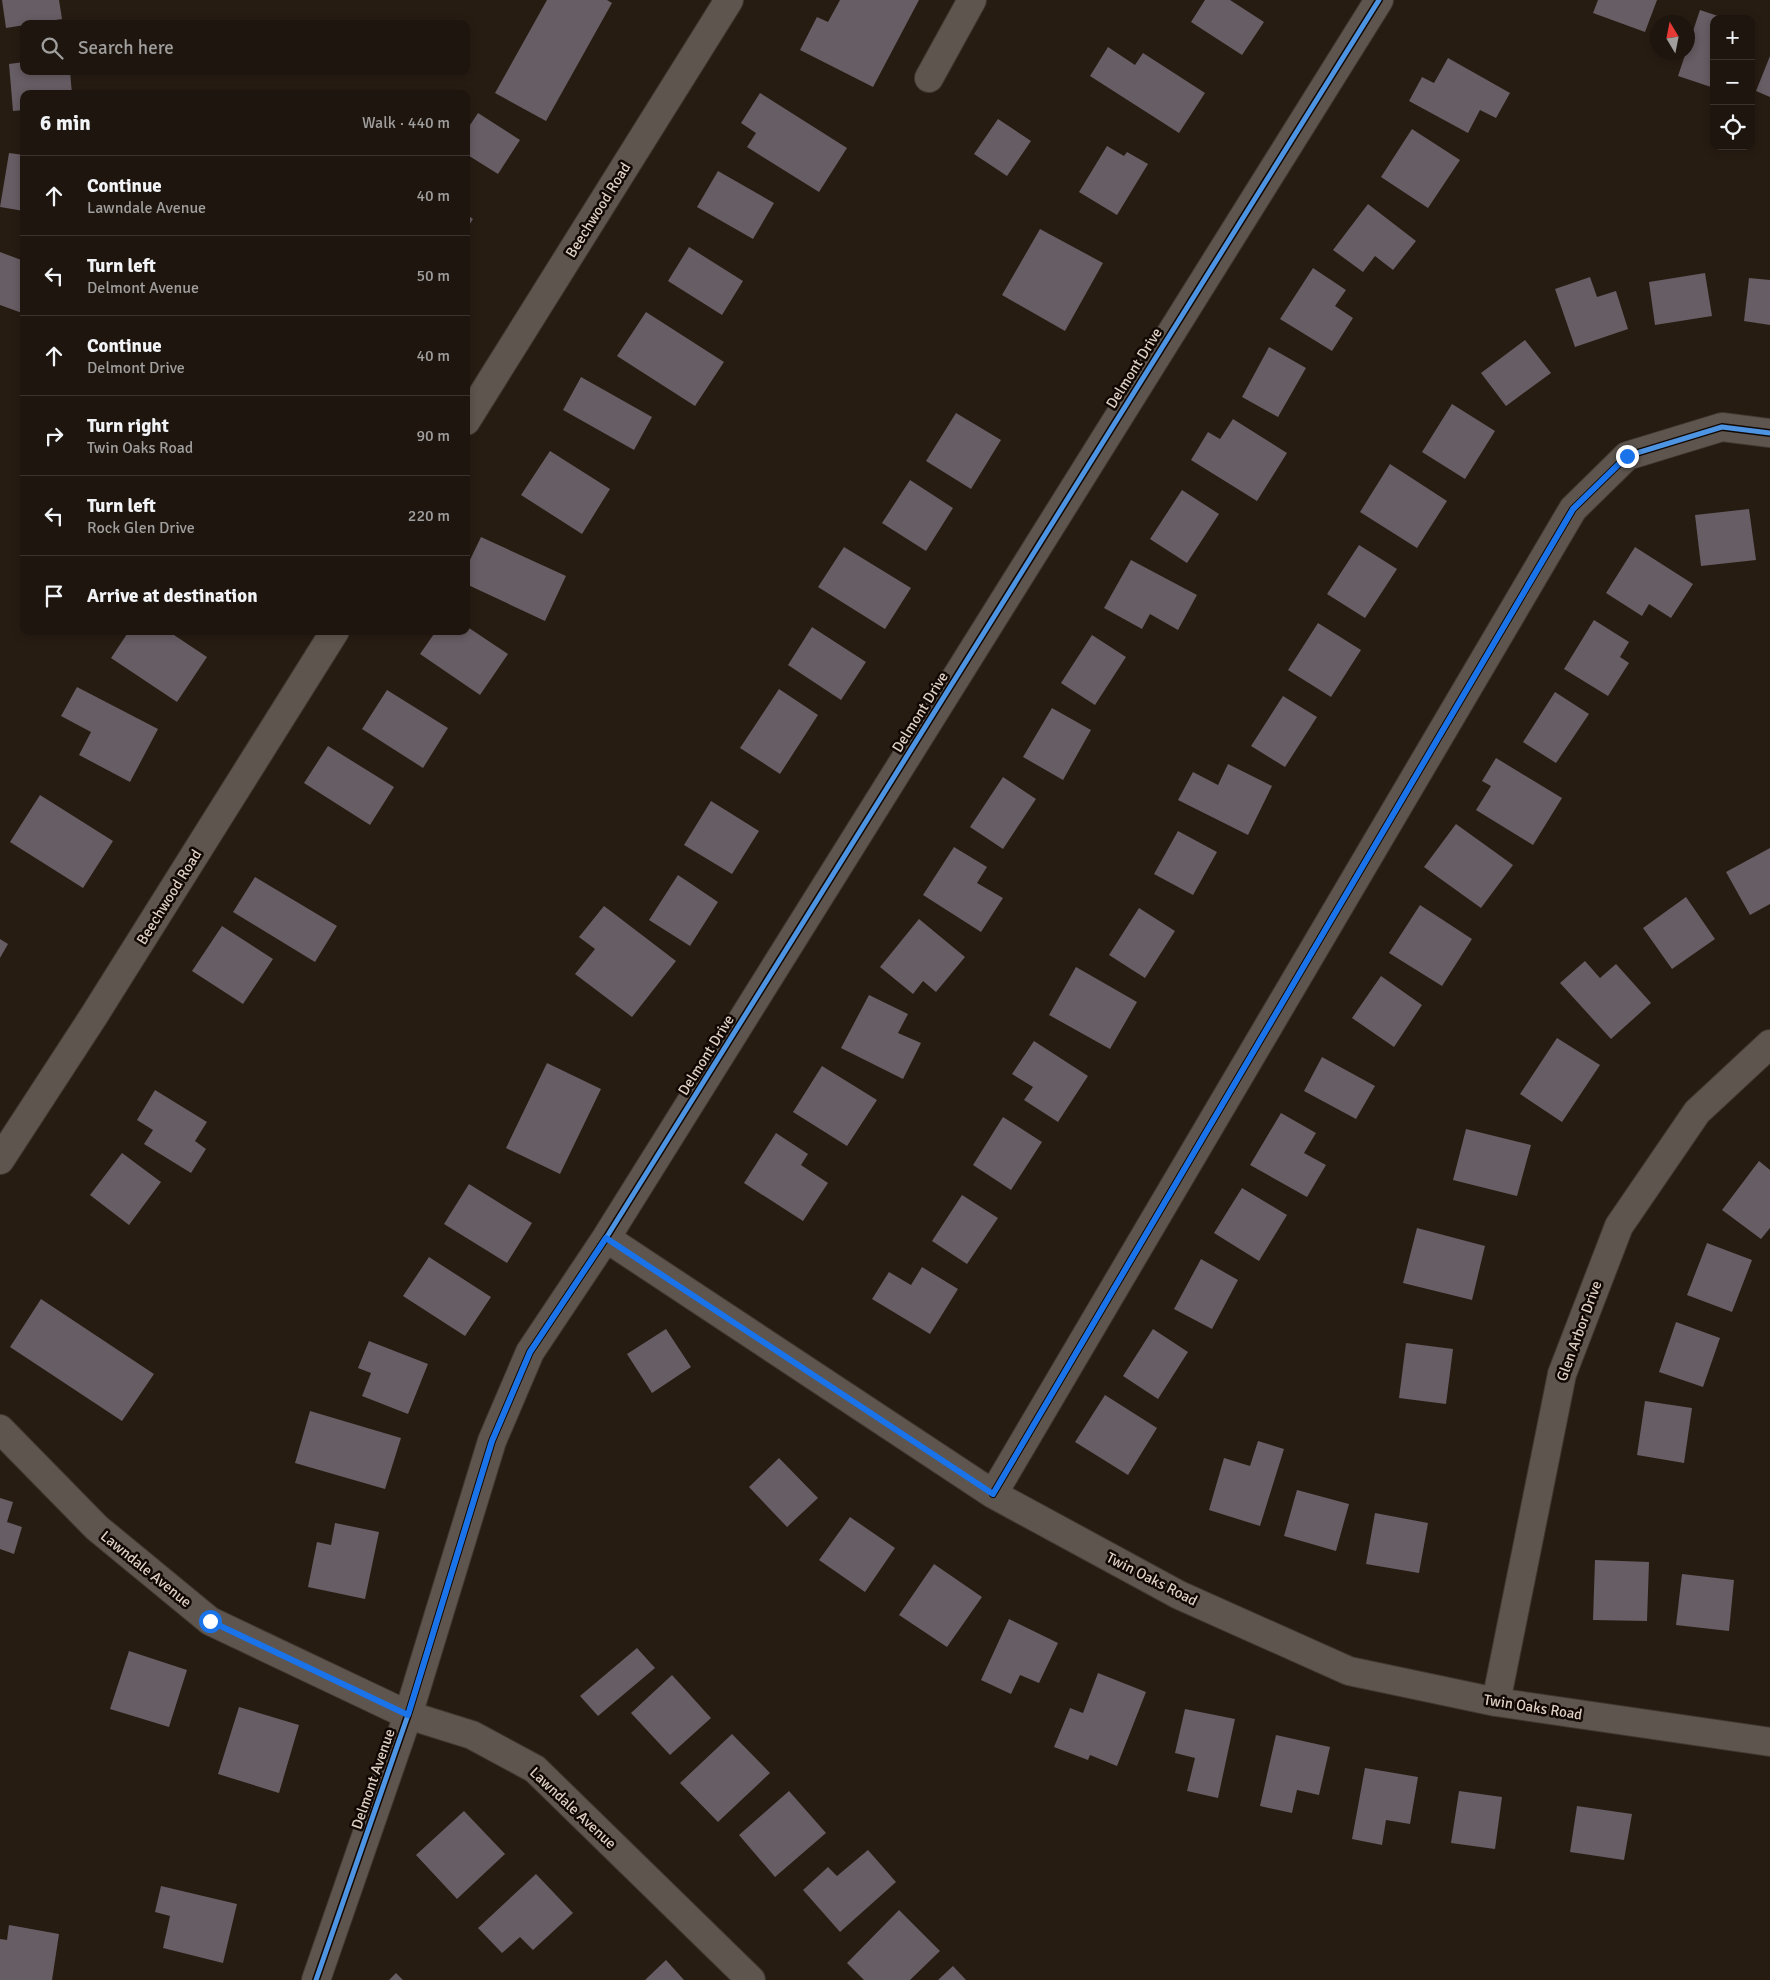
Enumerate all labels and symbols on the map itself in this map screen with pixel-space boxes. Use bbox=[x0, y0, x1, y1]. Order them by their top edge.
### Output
north arrow bbox=[1650, 15, 1695, 60]
street label: Beechwood Road bbox=[562, 159, 634, 261]
street label: Delmont Drive bbox=[1102, 324, 1166, 412]
route end bbox=[1616, 445, 1639, 468]
street label: Delmont Drive bbox=[888, 668, 952, 756]
street label: Beechwood Road bbox=[133, 846, 205, 948]
street label: Delmont Drive bbox=[674, 1011, 738, 1099]
street label: Glen Arbor Drive bbox=[1552, 1278, 1606, 1384]
street label: Lawndale Avenue bbox=[97, 1527, 195, 1611]
street label: Twin Oaks Road bbox=[1103, 1548, 1201, 1610]
route start bbox=[199, 1610, 222, 1633]
street label: Twin Oaks Road bbox=[1482, 1690, 1584, 1724]
street label: Delmont Avenue bbox=[347, 1726, 399, 1832]
street label: Lawndale Avenue bbox=[526, 1763, 620, 1853]

